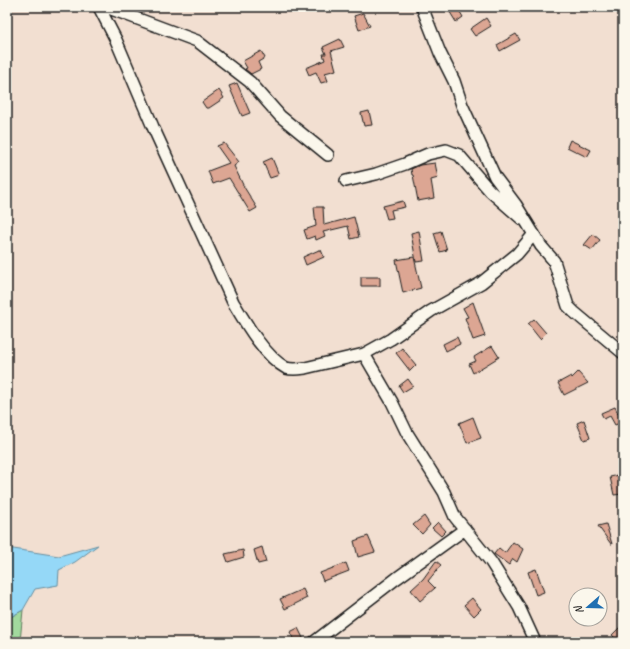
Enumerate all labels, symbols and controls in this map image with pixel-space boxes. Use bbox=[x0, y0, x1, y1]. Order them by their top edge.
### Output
north arrow bbox=[568, 587, 608, 627]
text: N bbox=[570, 603, 586, 616]

